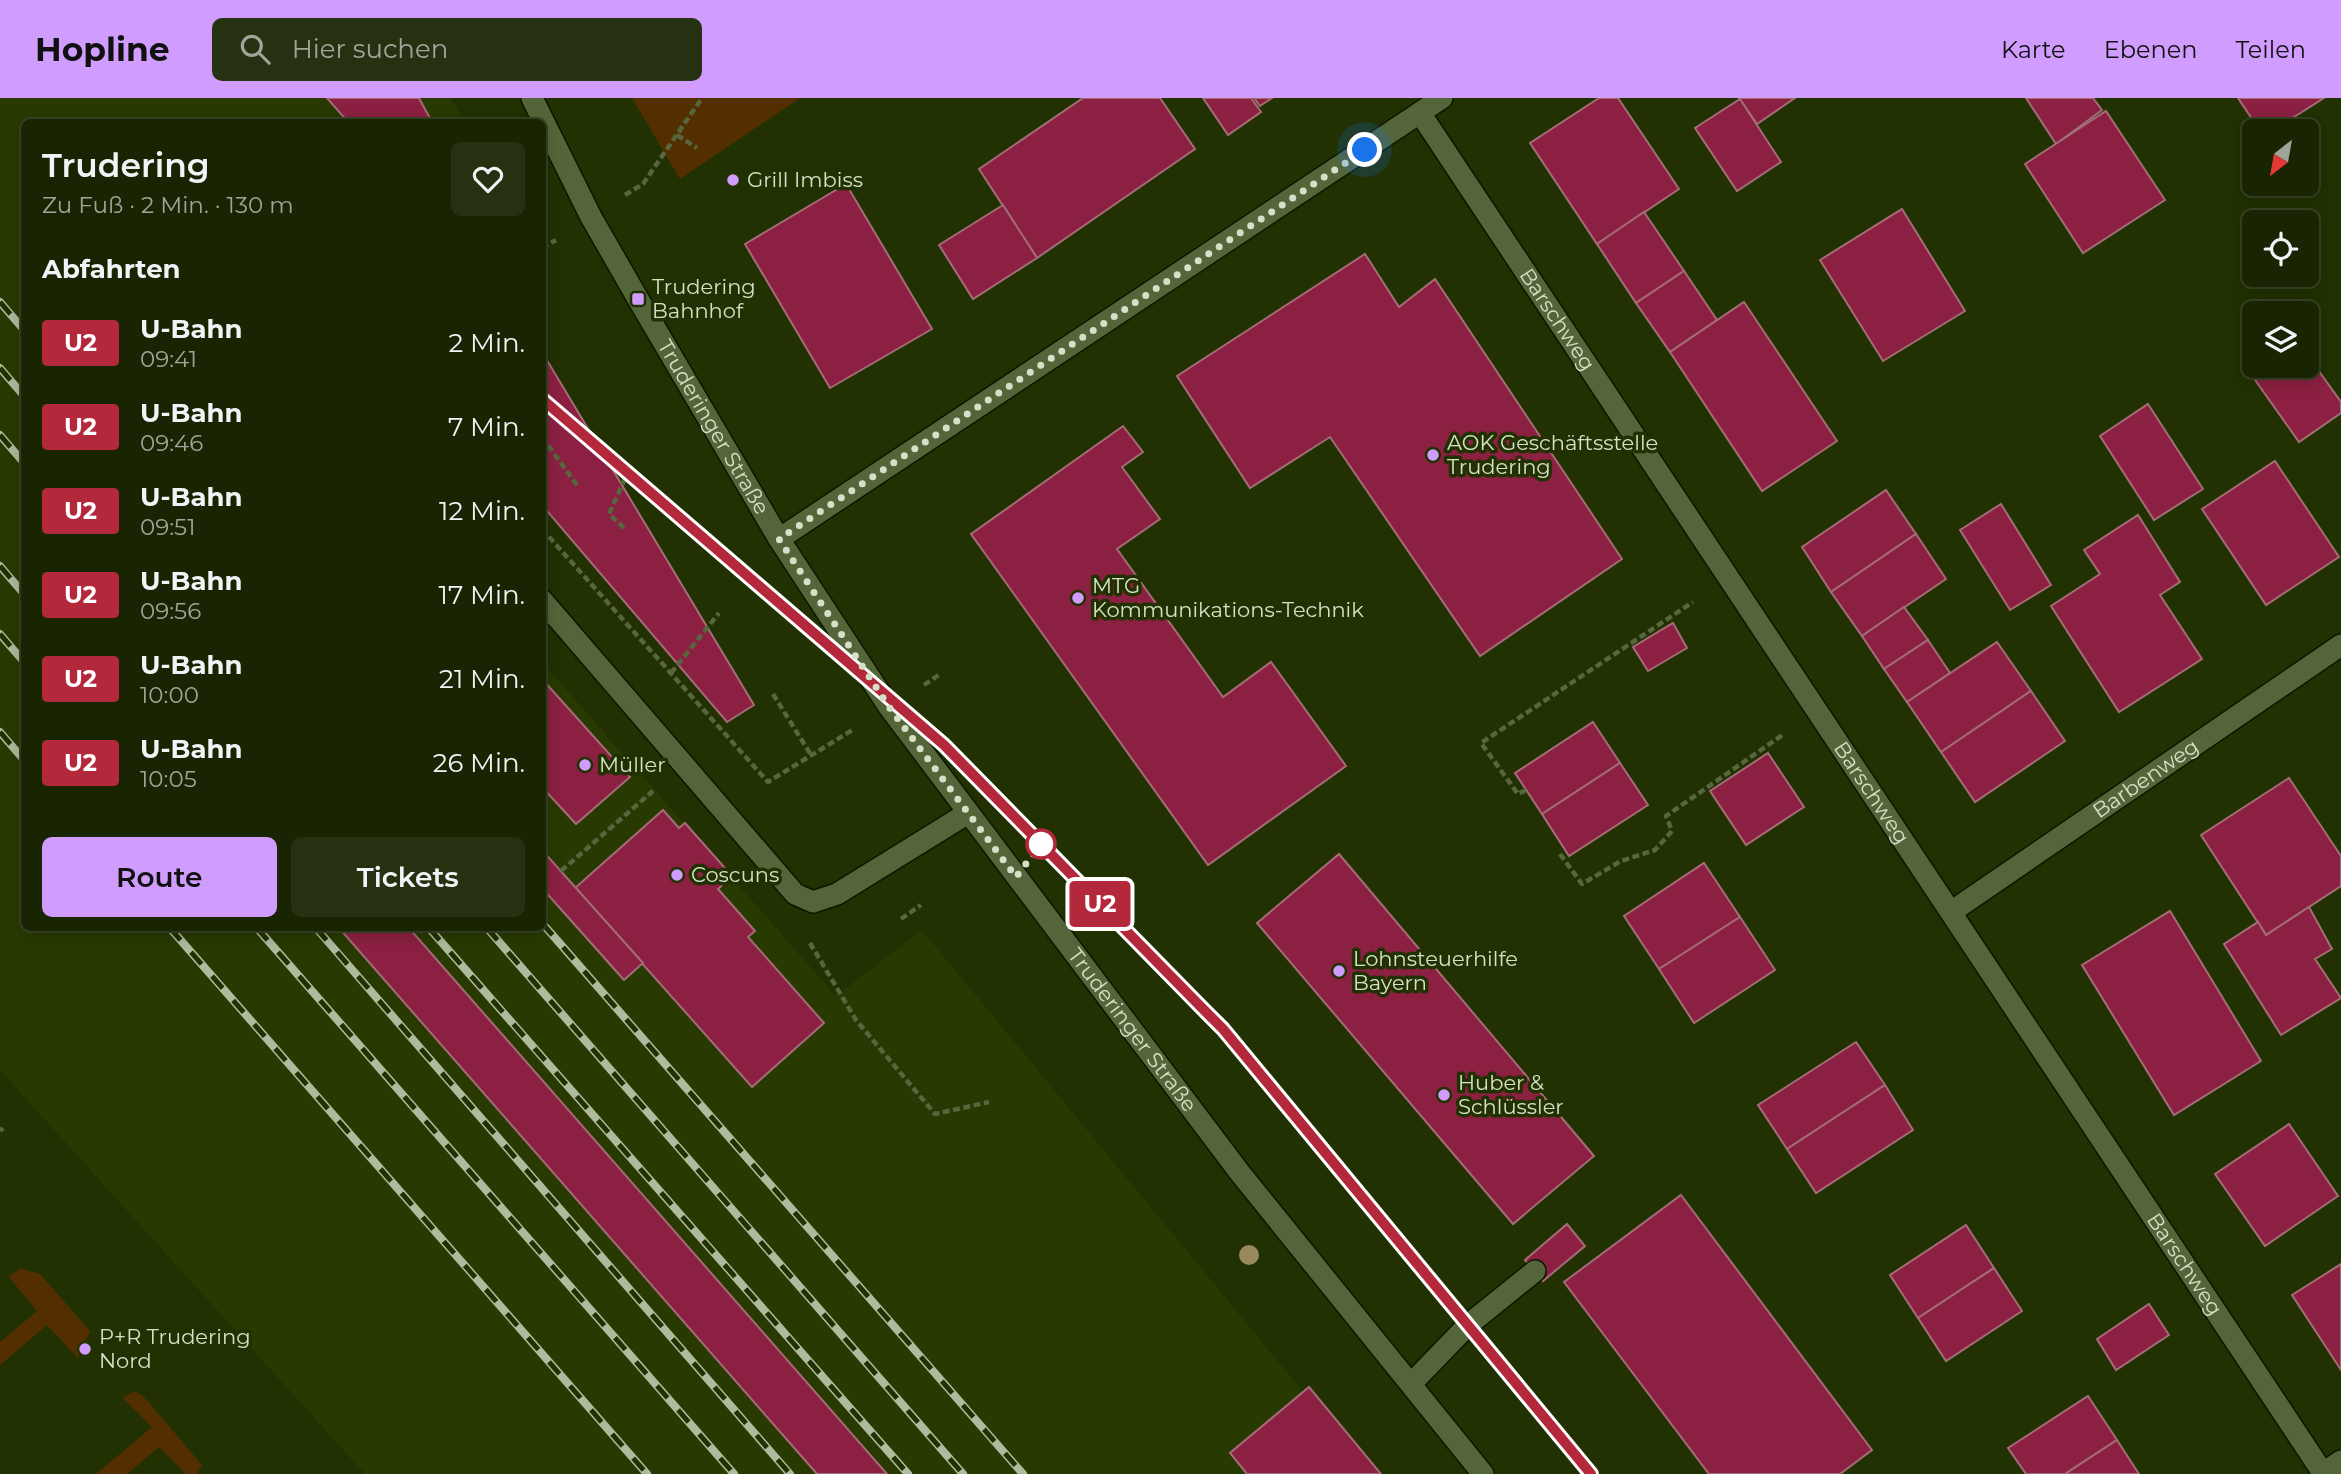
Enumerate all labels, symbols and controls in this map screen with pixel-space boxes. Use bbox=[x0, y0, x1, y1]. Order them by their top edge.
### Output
search box bbox=[212, 18, 702, 81]
text: Hopline bbox=[35, 29, 170, 69]
icon: search bbox=[236, 30, 274, 68]
text: Hier suchen bbox=[292, 33, 448, 65]
text: Karte bbox=[2001, 35, 2066, 64]
text: Ebenen bbox=[2104, 35, 2197, 64]
text: Teilen bbox=[2235, 35, 2306, 64]
north arrow bbox=[2242, 119, 2319, 196]
map controls bbox=[2242, 119, 2319, 378]
your location bbox=[1347, 132, 1382, 167]
button: heart bbox=[451, 142, 525, 216]
text: Trudering bbox=[42, 145, 210, 185]
place label: Grill Imbiss bbox=[747, 167, 863, 192]
marker: Grill Imbiss bbox=[725, 172, 741, 188]
text: Zu Fuß · 2 Min. · 130 m bbox=[42, 191, 294, 219]
button: locate bbox=[2242, 210, 2319, 287]
text: Abfahrten bbox=[42, 253, 181, 285]
street label: Barschweg bbox=[1515, 263, 1601, 375]
place label: Trudering Bahnhof bbox=[652, 274, 756, 323]
marker: Trudering Bahnhof bbox=[630, 291, 646, 307]
button: layers bbox=[2242, 301, 2319, 378]
text: U-Bahn bbox=[140, 313, 242, 345]
text: 2 Min. bbox=[449, 327, 525, 359]
text: U2 bbox=[64, 328, 97, 357]
street label: Truderinger Straße bbox=[653, 335, 775, 519]
text: 09:41 bbox=[140, 345, 197, 373]
text: U-Bahn bbox=[140, 397, 242, 429]
text: 7 Min. bbox=[448, 411, 525, 443]
text: U2 bbox=[64, 412, 97, 441]
text: 09:46 bbox=[140, 429, 203, 457]
place label: AOK Geschäftsstelle Trudering bbox=[1447, 430, 1658, 479]
marker: AOK Geschäftsstelle Trudering bbox=[1425, 447, 1441, 463]
text: U-Bahn bbox=[140, 481, 242, 513]
text: 12 Min. bbox=[439, 495, 525, 527]
text: U2 bbox=[64, 496, 97, 525]
text: 09:51 bbox=[140, 513, 195, 541]
text: U-Bahn bbox=[140, 565, 242, 597]
place label: MTG Kommunikations-Technik bbox=[1092, 573, 1364, 622]
text: 17 Min. bbox=[439, 579, 525, 611]
text: U2 bbox=[64, 580, 97, 609]
marker: MTG Kommunikations-Technik bbox=[1070, 590, 1086, 606]
text: 09:56 bbox=[140, 597, 201, 625]
text: U-Bahn bbox=[140, 649, 242, 681]
text: 21 Min. bbox=[439, 663, 525, 695]
text: U2 bbox=[64, 664, 97, 693]
text: 10:00 bbox=[140, 681, 199, 709]
text: U-Bahn bbox=[140, 733, 242, 765]
street label: Barbenweg bbox=[2088, 733, 2203, 823]
street label: Barschweg bbox=[1829, 737, 1915, 848]
text: 26 Min. bbox=[433, 747, 525, 779]
text: U2 bbox=[64, 748, 97, 777]
place label: Müller bbox=[599, 752, 666, 777]
marker: Müller bbox=[577, 757, 593, 773]
text: 10:05 bbox=[140, 765, 197, 793]
unlabelled marker bbox=[1026, 829, 1056, 859]
button: Route bbox=[42, 837, 277, 917]
button: Tickets bbox=[291, 837, 525, 917]
place label: Coscuns bbox=[691, 862, 779, 887]
marker: Coscuns bbox=[669, 867, 685, 883]
line badge: U2 bbox=[1068, 881, 1132, 927]
text: U2 bbox=[1083, 889, 1117, 918]
street label: Truderinger Straße bbox=[1063, 943, 1202, 1117]
place label: Lohnsteuerhilfe Bayern bbox=[1353, 946, 1518, 995]
marker: Lohnsteuerhilfe Bayern bbox=[1331, 963, 1347, 979]
place label: Huber & Schlüssler bbox=[1458, 1070, 1564, 1119]
marker: Huber & Schlüssler bbox=[1436, 1087, 1452, 1103]
street label: Barschweg bbox=[2142, 1208, 2228, 1320]
place label: P+R Trudering Nord bbox=[99, 1324, 251, 1373]
marker: P+R Trudering Nord bbox=[77, 1341, 93, 1357]

